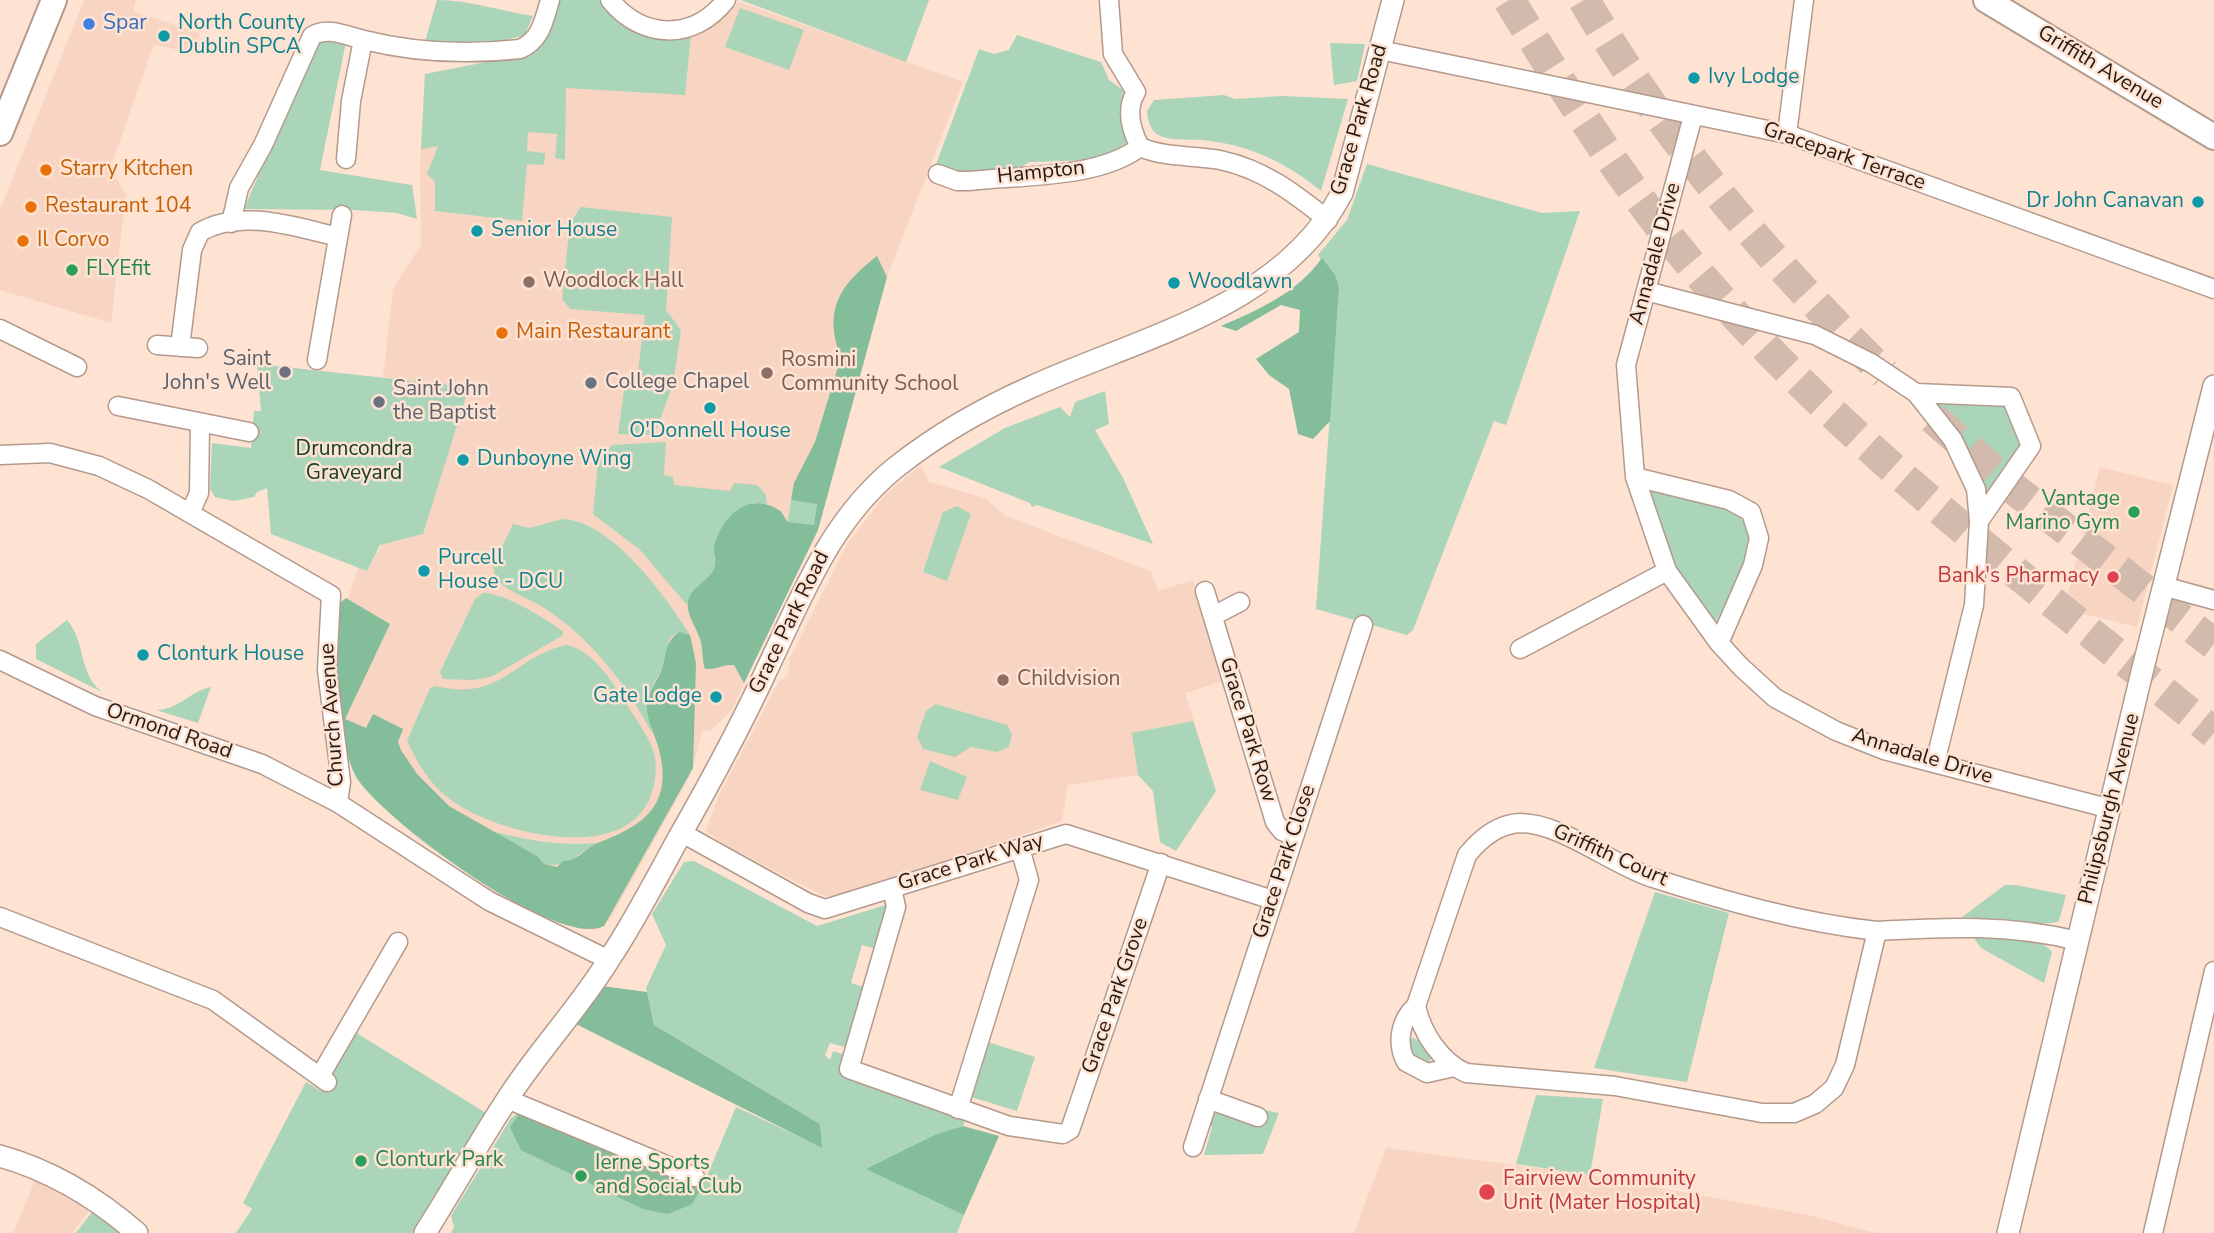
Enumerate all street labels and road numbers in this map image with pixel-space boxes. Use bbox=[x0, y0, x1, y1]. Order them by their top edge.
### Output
street label: Griffith Avenue bbox=[2033, 21, 2167, 115]
street label: Grace Park Road bbox=[1326, 42, 1394, 198]
street label: Gracepark Terrace bbox=[1759, 117, 1929, 197]
street label: Hampton bbox=[996, 156, 1086, 190]
street label: Annadale Drive bbox=[1625, 180, 1687, 328]
street label: Grace Park Road bbox=[744, 547, 836, 699]
street label: Church Avenue bbox=[315, 642, 351, 788]
street label: Grace Park Row bbox=[1213, 654, 1281, 806]
street label: Ormond Road bbox=[103, 699, 235, 765]
street label: Philipsburgh Avenue bbox=[2074, 711, 2146, 907]
street label: Annadale Drive bbox=[1848, 724, 1996, 790]
street label: Grace Park Close bbox=[1248, 782, 1322, 942]
street label: Griffith Court bbox=[1549, 819, 1671, 893]
street label: Grace Park Way bbox=[895, 829, 1047, 897]
street label: Grace Park Grove bbox=[1078, 915, 1154, 1077]

